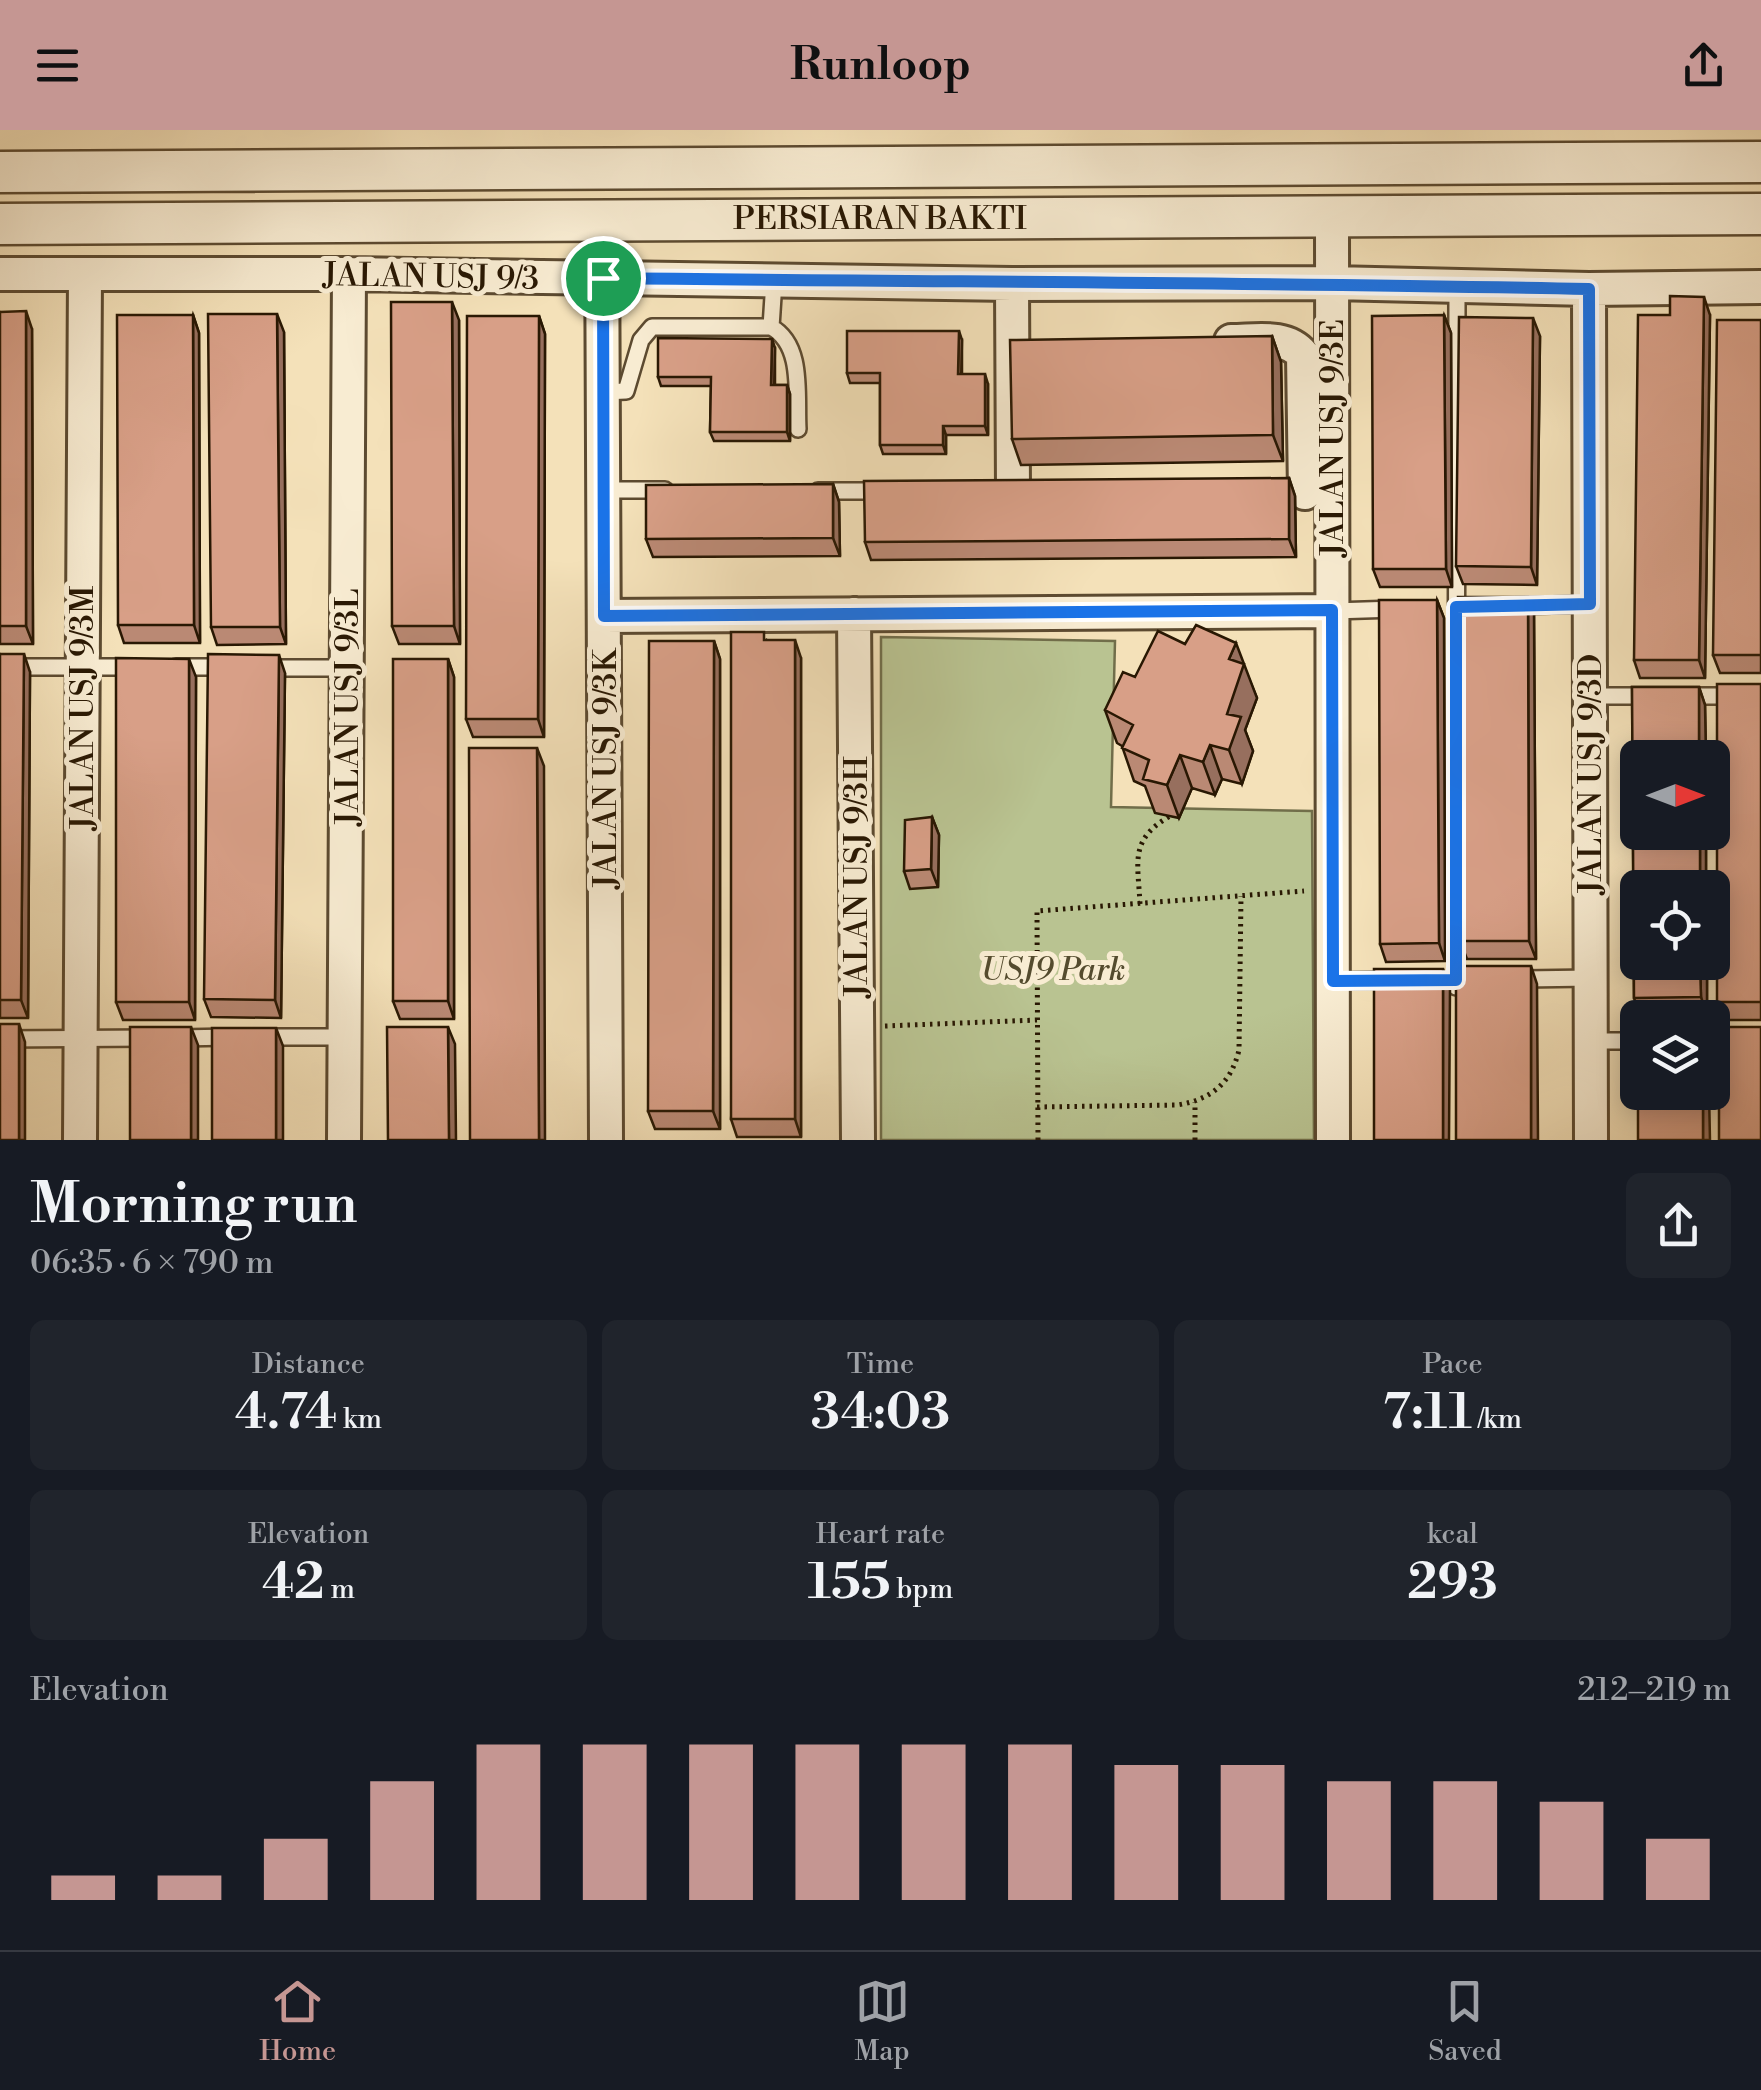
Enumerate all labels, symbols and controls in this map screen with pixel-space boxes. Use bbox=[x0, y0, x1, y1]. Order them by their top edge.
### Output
text: Runloop bbox=[790, 37, 971, 94]
icon: menu bbox=[30, 38, 85, 93]
icon: share bbox=[1676, 38, 1731, 93]
street label: PERSIARAN BAKTI bbox=[733, 199, 1027, 239]
pin bbox=[561, 236, 646, 321]
icon: arrive bbox=[576, 251, 631, 306]
street label: JALAN USJ 9/3 bbox=[322, 255, 539, 299]
street label: JALAN USJ 9/3E bbox=[1313, 319, 1353, 558]
street label: JALAN USJ 9/3M bbox=[63, 586, 103, 831]
street label: JALAN USJ 9/3L bbox=[328, 588, 368, 827]
street label: JALAN USJ 9/3K bbox=[586, 647, 626, 890]
street label: JALAN USJ 9/3D bbox=[1571, 654, 1611, 895]
north arrow bbox=[1620, 740, 1730, 850]
map controls bbox=[1620, 740, 1730, 1110]
street label: JALAN USJ 9/3H bbox=[837, 756, 877, 999]
button: locate bbox=[1620, 870, 1730, 980]
park label: USJ9 Park bbox=[981, 950, 1125, 990]
button: layers bbox=[1620, 1000, 1730, 1110]
text: Morning run bbox=[30, 1171, 358, 1240]
button: share bbox=[1626, 1173, 1731, 1278]
text: 06:35 · 6 × 790 m bbox=[30, 1243, 274, 1283]
text: Distance bbox=[252, 1347, 365, 1382]
text: Time bbox=[847, 1347, 914, 1382]
text: Pace bbox=[1422, 1347, 1483, 1382]
text: 4.74 bbox=[235, 1382, 337, 1444]
text: 34:03 bbox=[811, 1382, 950, 1444]
text: 7:11 bbox=[1383, 1382, 1472, 1444]
text: km bbox=[337, 1402, 382, 1437]
text: /km bbox=[1472, 1402, 1522, 1437]
text: Elevation bbox=[248, 1517, 369, 1552]
text: Heart rate bbox=[816, 1517, 945, 1552]
text: kcal bbox=[1427, 1517, 1478, 1552]
text: 42 bbox=[262, 1552, 325, 1614]
text: 155 bbox=[808, 1552, 891, 1614]
text: 293 bbox=[1407, 1552, 1498, 1614]
text: m bbox=[325, 1572, 355, 1607]
text: bpm bbox=[891, 1572, 953, 1607]
text: Elevation bbox=[30, 1670, 169, 1710]
text: 212–219 m bbox=[1577, 1670, 1731, 1710]
tab: Home bbox=[259, 1974, 336, 2069]
tab: Map bbox=[855, 1974, 910, 2069]
tab: Saved bbox=[1428, 1974, 1502, 2069]

